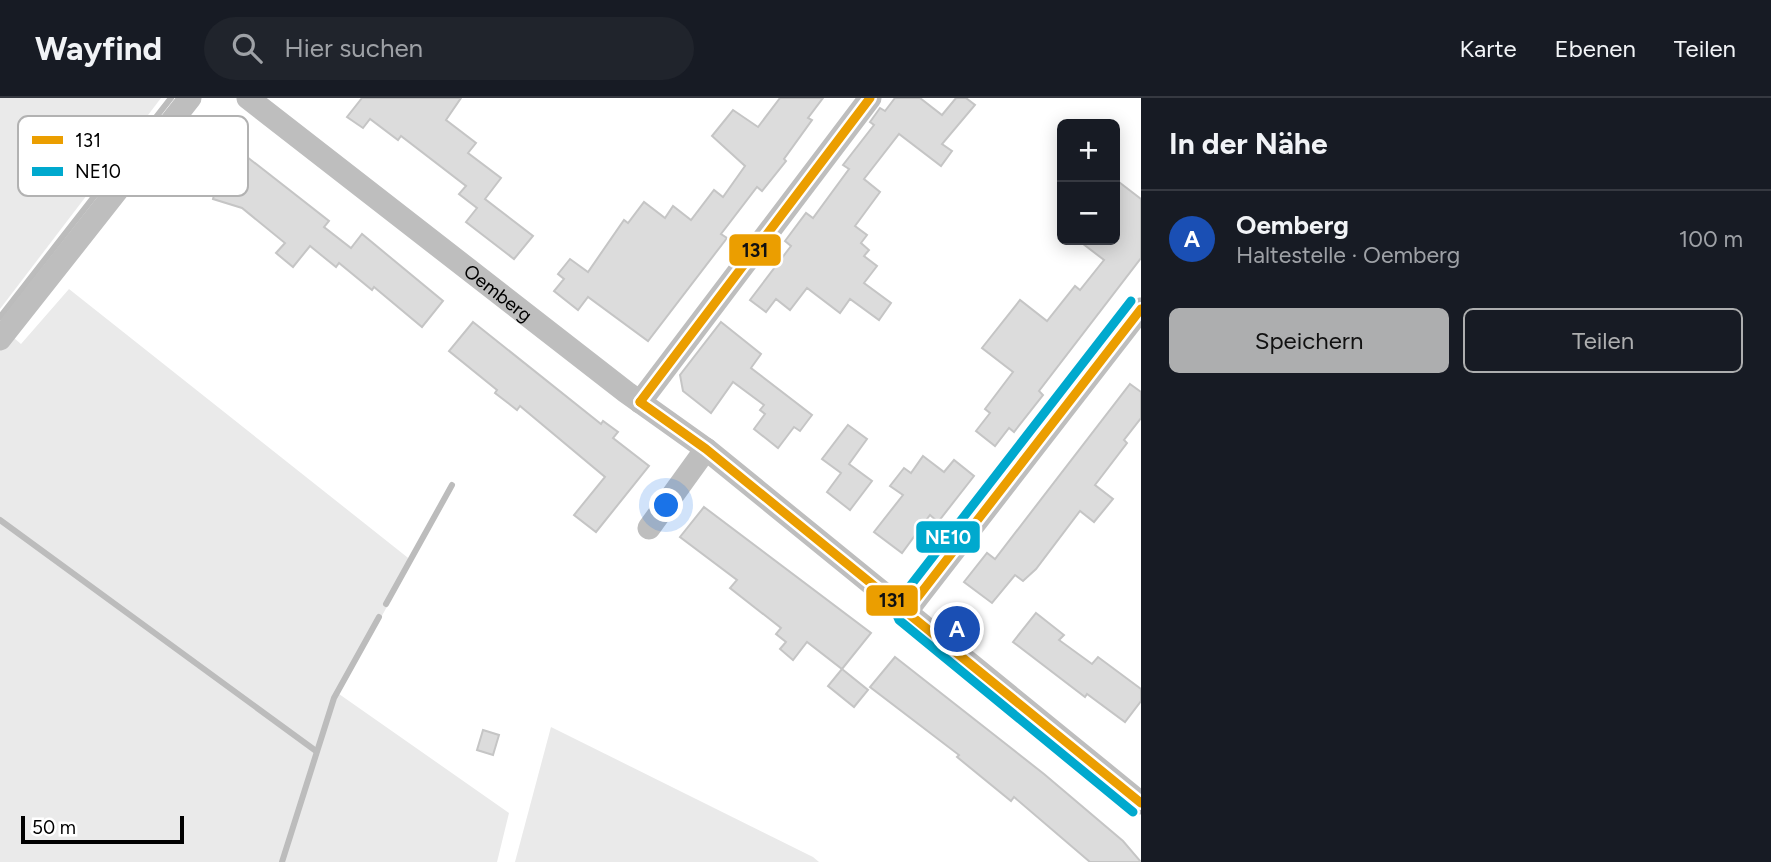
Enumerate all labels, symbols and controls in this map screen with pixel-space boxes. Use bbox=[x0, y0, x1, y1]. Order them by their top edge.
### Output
search box bbox=[204, 17, 694, 80]
text: Wayfind bbox=[35, 29, 162, 68]
icon: search bbox=[228, 29, 266, 67]
text: Hier suchen bbox=[284, 32, 423, 64]
text: Karte bbox=[1460, 34, 1517, 63]
text: Ebenen bbox=[1555, 34, 1636, 63]
text: Teilen bbox=[1674, 34, 1736, 63]
legend bbox=[18, 116, 248, 196]
map controls bbox=[1057, 119, 1120, 245]
button: + bbox=[1057, 119, 1120, 182]
text: In der Nähe bbox=[1169, 125, 1328, 162]
text: 131 bbox=[75, 129, 101, 152]
text: NE10 bbox=[75, 160, 121, 183]
button: − bbox=[1057, 182, 1120, 245]
text: Oemberg bbox=[1236, 209, 1349, 241]
text: A bbox=[1184, 225, 1200, 253]
text: 100 m bbox=[1679, 225, 1743, 253]
line badge: 131 bbox=[728, 233, 782, 267]
text: 131 bbox=[742, 239, 768, 262]
text: Haltestelle · Oemberg bbox=[1236, 241, 1460, 269]
street label: Oemberg bbox=[459, 259, 537, 327]
button: Speichern bbox=[1169, 308, 1449, 373]
button: Teilen bbox=[1463, 308, 1743, 373]
your location bbox=[649, 488, 683, 522]
line badge: NE10 bbox=[915, 520, 981, 554]
text: NE10 bbox=[925, 526, 971, 549]
line badge: 131 bbox=[865, 584, 919, 617]
text: 131 bbox=[879, 589, 905, 612]
pin: A bbox=[934, 603, 980, 655]
scale bar bbox=[21, 813, 184, 845]
text: 50 m bbox=[32, 816, 76, 839]

